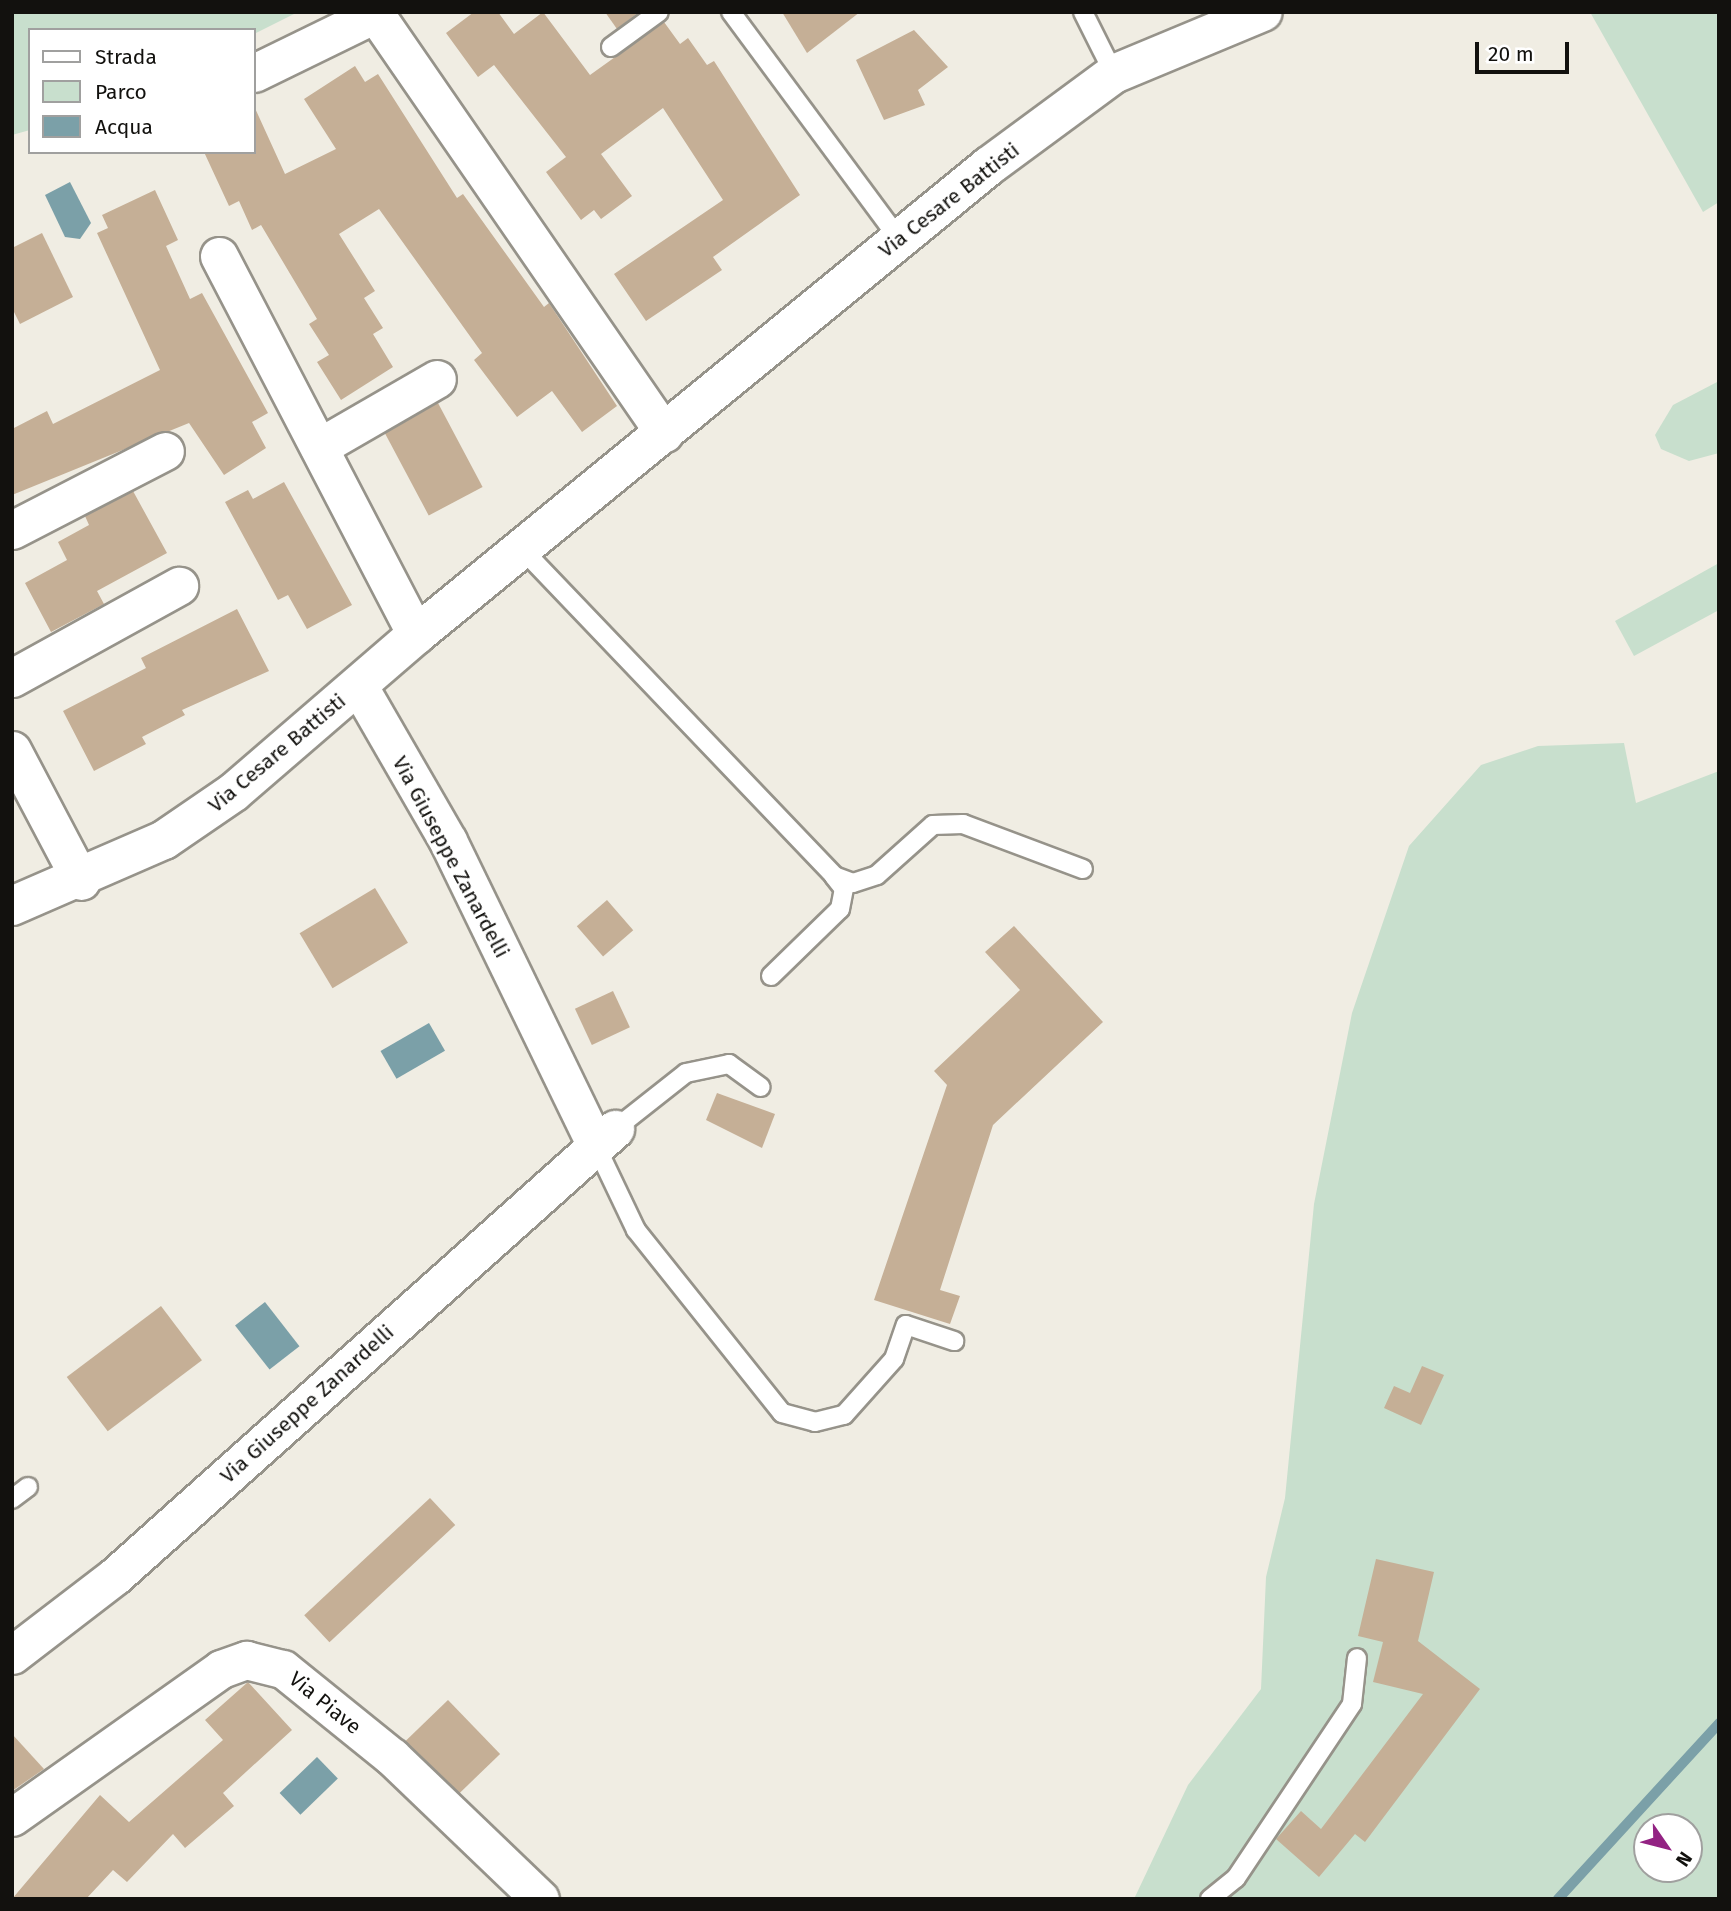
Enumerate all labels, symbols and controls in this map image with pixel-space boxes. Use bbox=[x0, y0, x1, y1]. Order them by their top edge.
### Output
legend bbox=[28, 28, 256, 154]
scale bar bbox=[1479, 28, 1574, 72]
text: 20 m bbox=[1488, 41, 1534, 67]
text: Strada bbox=[95, 44, 157, 70]
text: Parco bbox=[95, 79, 147, 105]
text: Acqua bbox=[95, 114, 153, 140]
street label: Via Cesare Battisti bbox=[874, 137, 1024, 263]
street label: Via Cesare Battisti bbox=[203, 688, 351, 818]
street label: Via Giuseppe Zanardelli bbox=[387, 752, 515, 962]
street label: Via Giuseppe Zanardelli bbox=[215, 1319, 399, 1489]
street label: Via Piave bbox=[284, 1666, 366, 1740]
north arrow bbox=[1633, 1813, 1703, 1883]
text: N bbox=[1671, 1847, 1697, 1871]

